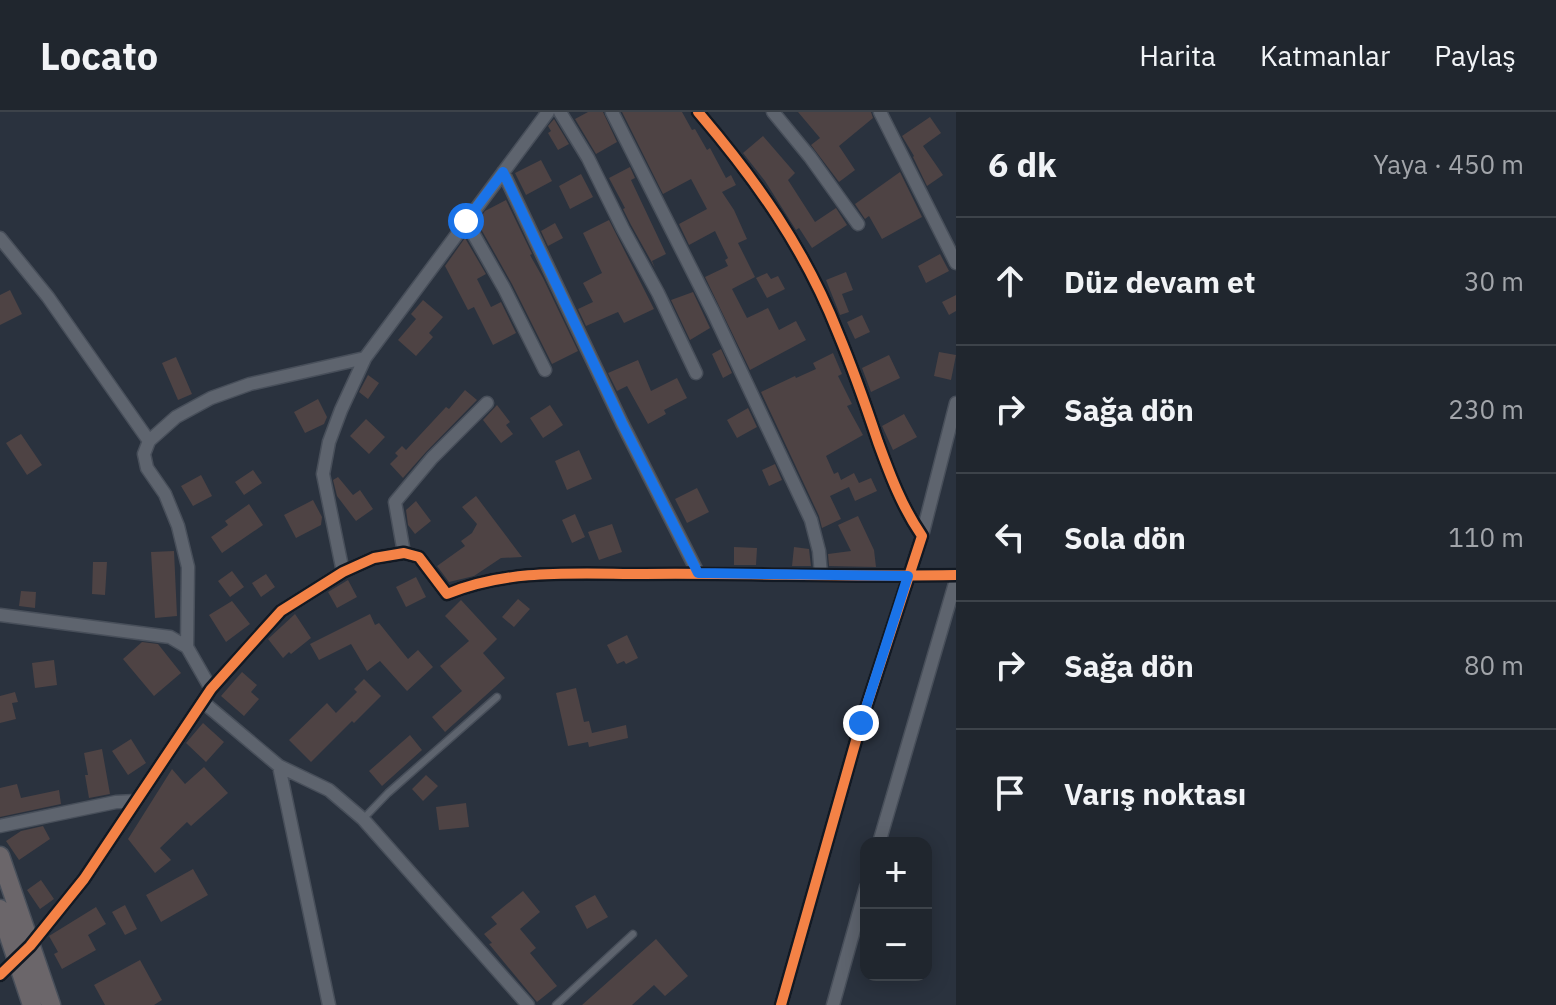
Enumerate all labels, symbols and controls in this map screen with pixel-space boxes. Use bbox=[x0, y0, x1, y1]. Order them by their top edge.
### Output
text: Locato bbox=[40, 31, 158, 80]
text: Harita bbox=[1139, 37, 1216, 74]
text: Katmanlar bbox=[1260, 37, 1390, 74]
text: Paylaş bbox=[1434, 37, 1516, 74]
text: 6 dk bbox=[988, 142, 1057, 186]
text: Yaya · 450 m bbox=[1373, 147, 1524, 181]
route start bbox=[448, 203, 484, 239]
icon: ahead bbox=[988, 259, 1032, 303]
text: Düz devam et bbox=[1064, 262, 1255, 301]
text: 30 m bbox=[1464, 264, 1524, 298]
icon: right bbox=[988, 387, 1032, 431]
text: Sağa dön bbox=[1064, 390, 1194, 429]
text: 230 m bbox=[1448, 392, 1524, 426]
icon: left bbox=[988, 515, 1032, 559]
text: Sola dön bbox=[1064, 518, 1186, 557]
text: 110 m bbox=[1448, 520, 1524, 554]
icon: right bbox=[988, 643, 1032, 687]
text: Sağa dön bbox=[1064, 646, 1194, 685]
text: 80 m bbox=[1464, 648, 1524, 682]
route end bbox=[843, 705, 879, 741]
icon: arrive bbox=[988, 771, 1032, 815]
text: Varış noktası bbox=[1064, 774, 1246, 813]
map controls bbox=[860, 837, 932, 981]
button: + bbox=[860, 837, 932, 909]
button: − bbox=[860, 909, 932, 981]

